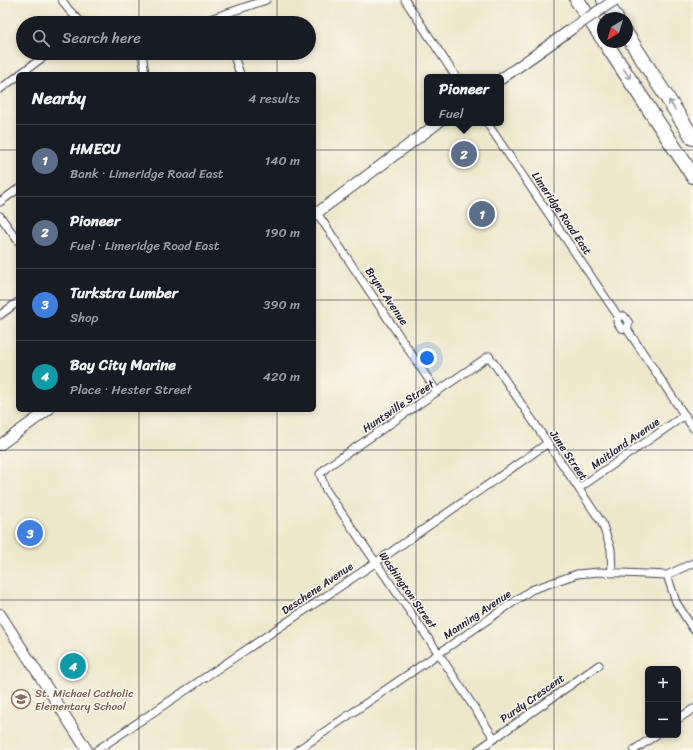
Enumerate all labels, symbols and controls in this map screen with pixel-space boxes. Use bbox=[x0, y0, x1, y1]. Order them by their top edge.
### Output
north arrow bbox=[597, 12, 633, 48]
search box bbox=[16, 16, 316, 60]
text: Search here bbox=[62, 25, 141, 51]
icon: search bbox=[30, 27, 52, 49]
one-way arrow bbox=[623, 68, 631, 79]
popup bbox=[424, 74, 504, 126]
text: Pioneer bbox=[439, 76, 489, 102]
text: Nearby bbox=[32, 83, 86, 113]
text: 4 results bbox=[248, 87, 300, 110]
one-way arrow bbox=[668, 100, 676, 111]
text: Fuel bbox=[439, 102, 463, 125]
text: HMECU bbox=[70, 136, 121, 162]
pin: 2 bbox=[451, 139, 477, 169]
text: 1 bbox=[42, 149, 48, 172]
text: 140 m bbox=[265, 149, 300, 172]
text: Bank · Limeridge Road East bbox=[70, 162, 224, 185]
street label: Limeridge Road East bbox=[527, 168, 597, 259]
pin: 1 bbox=[469, 199, 495, 229]
text: Pioneer bbox=[70, 208, 120, 234]
text: 2 bbox=[41, 221, 49, 244]
text: 190 m bbox=[265, 221, 300, 244]
text: Fuel · Limeridge Road East bbox=[70, 234, 219, 257]
street label: Bryna Avenue bbox=[360, 263, 413, 330]
text: Turkstra Lumber bbox=[70, 280, 178, 306]
text: 3 bbox=[41, 293, 49, 316]
text: 390 m bbox=[263, 293, 300, 316]
text: Shop bbox=[70, 306, 98, 329]
your location bbox=[417, 348, 437, 368]
text: Bay City Marine bbox=[70, 352, 176, 378]
text: 4 bbox=[41, 365, 49, 388]
text: 420 m bbox=[263, 365, 300, 388]
street label: Huntsville Street bbox=[358, 375, 439, 438]
text: Place · Hester Street bbox=[70, 378, 192, 401]
street label: Maitland Avenue bbox=[587, 412, 664, 474]
street label: June Street bbox=[544, 425, 593, 485]
pin: 3 bbox=[17, 518, 43, 548]
street label: Washington Street bbox=[374, 548, 442, 633]
street label: Deschene Avenue bbox=[277, 557, 358, 620]
street label: Manning Avenue bbox=[439, 584, 516, 644]
pin: 4 bbox=[60, 651, 86, 681]
map controls bbox=[645, 666, 681, 738]
button: + bbox=[645, 666, 681, 702]
street label: Purdy Crescent bbox=[496, 669, 569, 728]
place label: St. Michael Catholic Elementary School bbox=[35, 684, 134, 716]
school or university icon: St. Michael Catholic Elementary School bbox=[10, 688, 32, 710]
button: − bbox=[645, 702, 681, 738]

